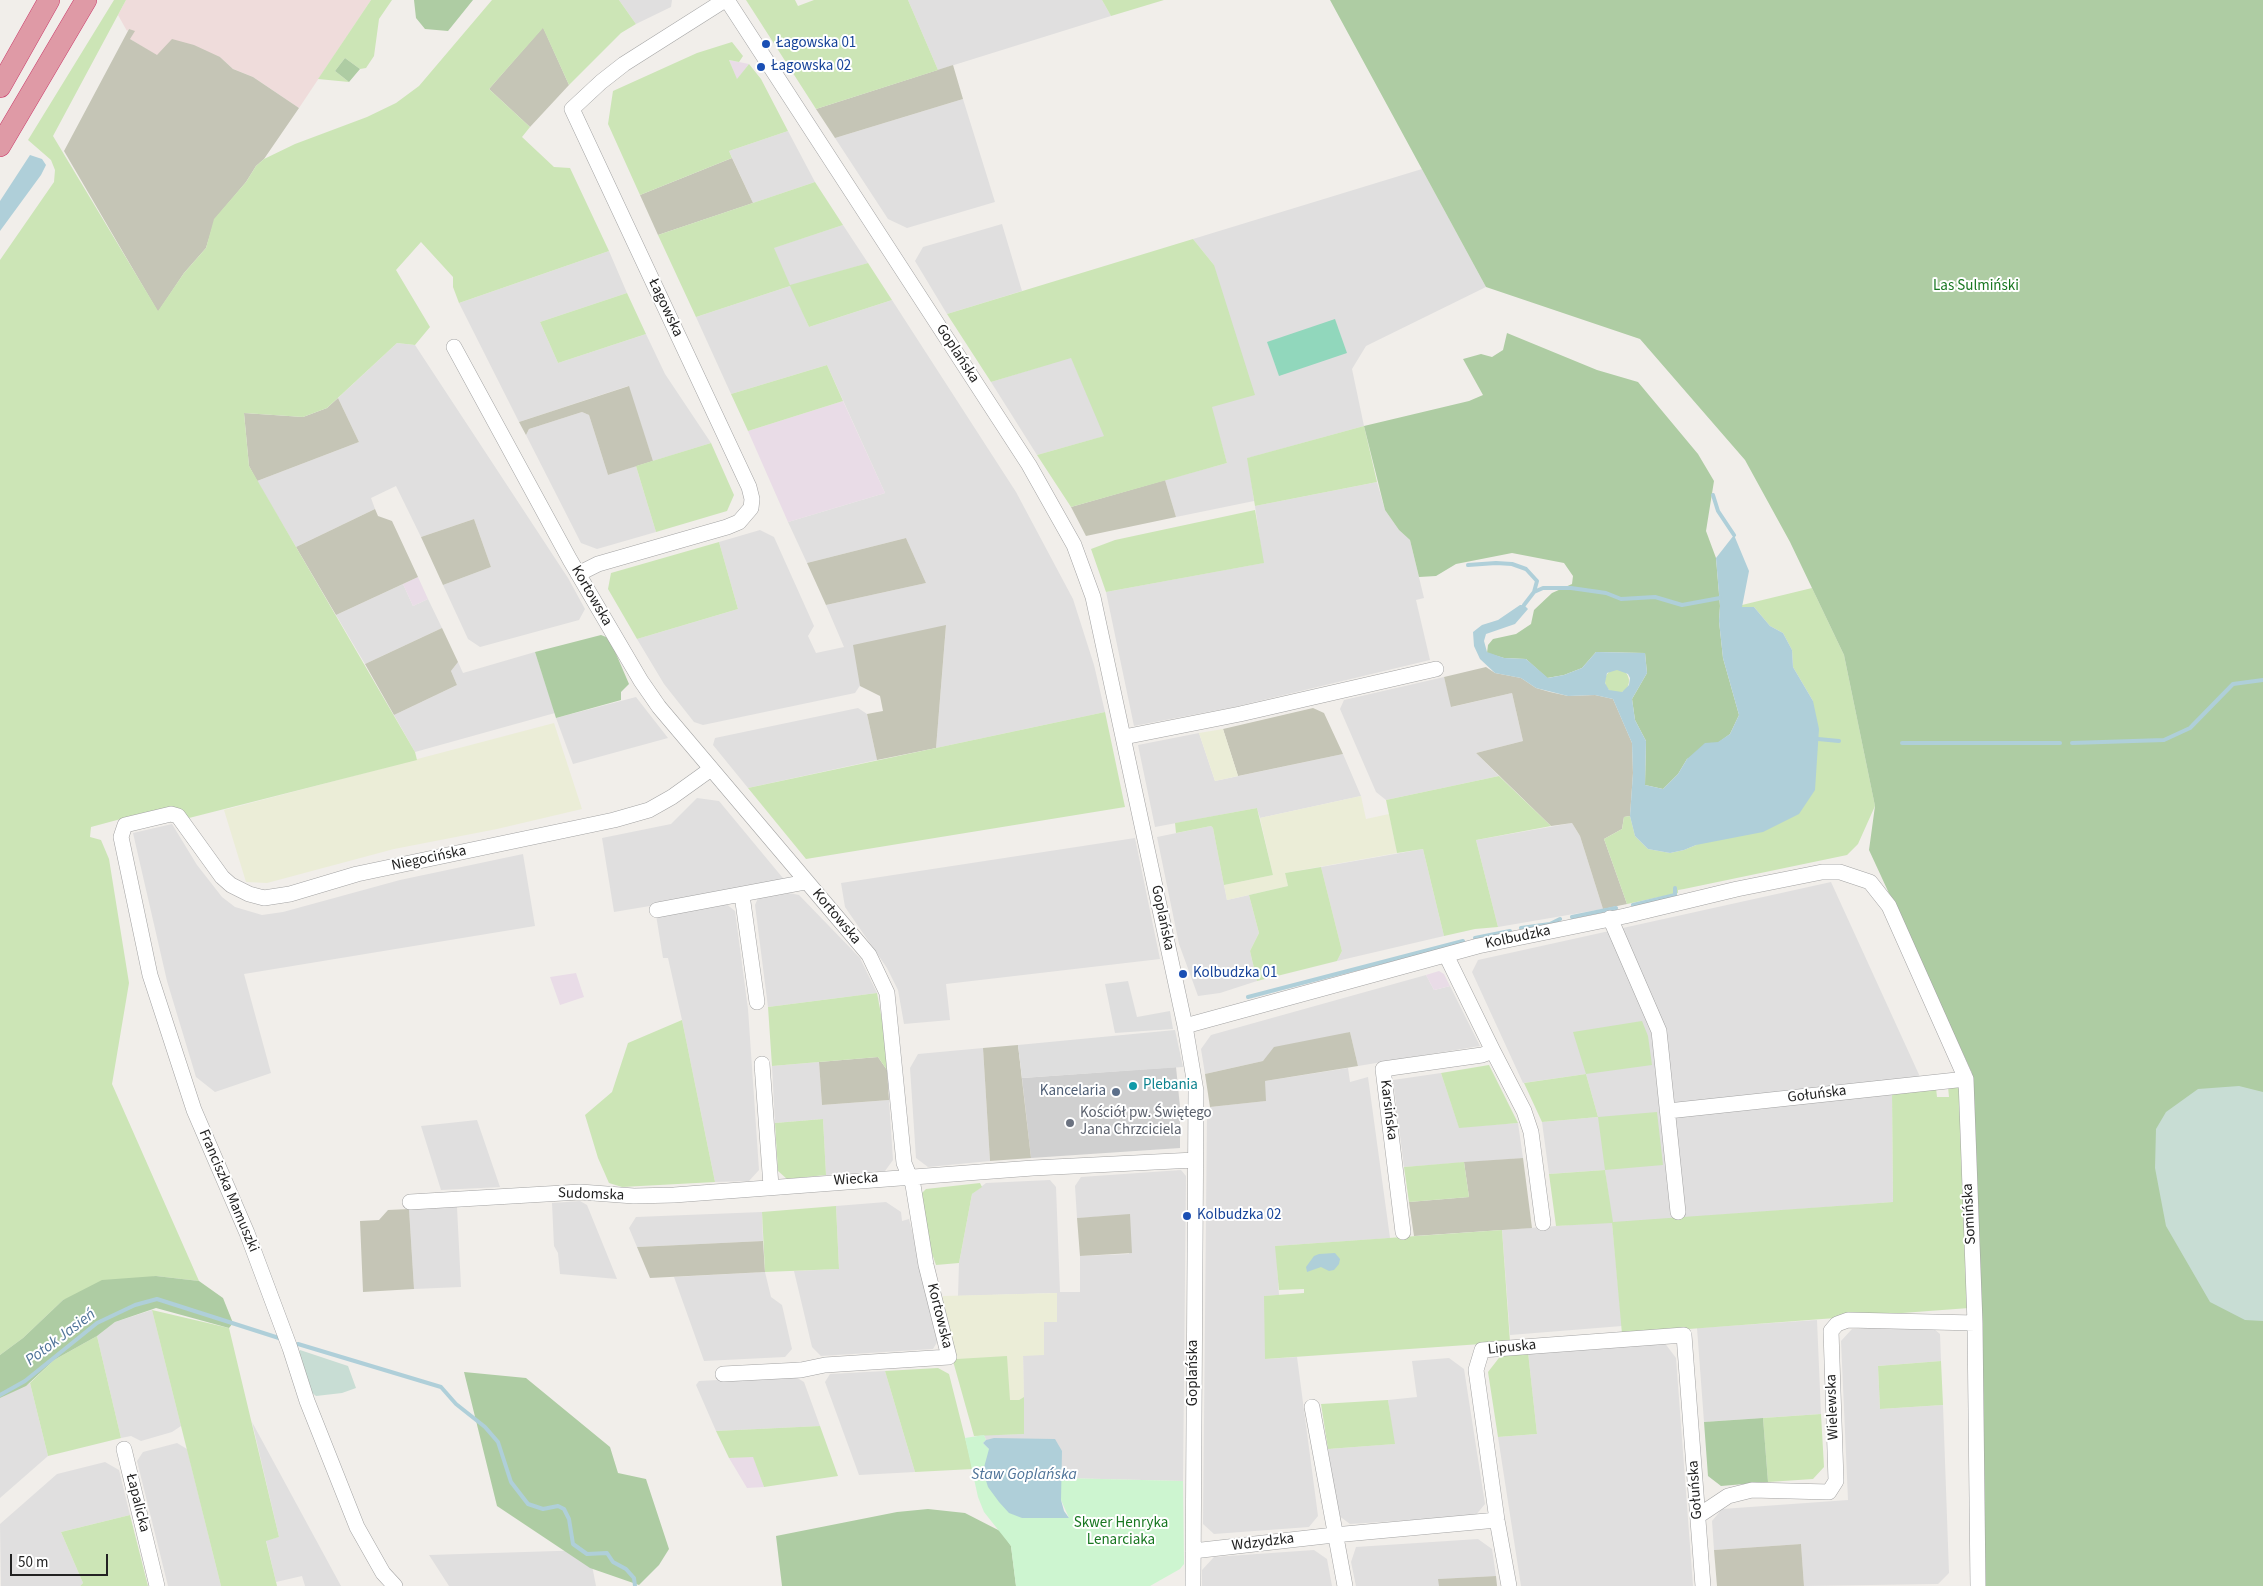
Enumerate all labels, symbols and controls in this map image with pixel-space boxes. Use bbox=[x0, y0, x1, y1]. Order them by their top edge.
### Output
place label: Łagowska 01 bbox=[776, 35, 856, 53]
marker: Łagowska 01 bbox=[760, 38, 772, 50]
place label: Łagowska 02 bbox=[771, 58, 851, 76]
marker: Łagowska 02 bbox=[755, 61, 767, 73]
street label: Łagowska bbox=[644, 276, 686, 340]
park label: Las Sulmiński bbox=[1933, 278, 2019, 296]
street label: Goplańska bbox=[931, 321, 983, 387]
street label: Kortowska bbox=[567, 563, 615, 629]
street label: Niegocińska bbox=[390, 842, 468, 876]
street label: Goplańska bbox=[1146, 884, 1178, 952]
street label: Kortowska bbox=[808, 886, 864, 948]
street label: Kolbudzka bbox=[1484, 922, 1552, 954]
place label: Kolbudzka 01 bbox=[1193, 965, 1277, 983]
marker: Kolbudzka 01 bbox=[1177, 968, 1189, 980]
place label: Plebania bbox=[1143, 1077, 1198, 1095]
street label: Karsińska bbox=[1375, 1079, 1401, 1141]
marker: Plebania bbox=[1127, 1080, 1139, 1092]
street label: Gołuńska bbox=[1786, 1082, 1848, 1108]
place label: Kancelaria bbox=[1040, 1083, 1106, 1101]
marker: Kancelaria bbox=[1110, 1086, 1122, 1098]
place label: Kościół pw. Świętego Jana Chrzciciela bbox=[1080, 1105, 1212, 1140]
marker: Kościół pw. Świętego Jana Chrzciciela bbox=[1064, 1117, 1076, 1129]
street label: Franciszka Mamuszki bbox=[194, 1127, 262, 1255]
street label: Wiecka bbox=[833, 1169, 879, 1191]
street label: Somińska bbox=[1959, 1183, 1981, 1245]
street label: Sudomska bbox=[558, 1185, 624, 1205]
place label: Kolbudzka 02 bbox=[1197, 1207, 1281, 1225]
marker: Kolbudzka 02 bbox=[1181, 1210, 1193, 1222]
street label: Kortowska bbox=[922, 1281, 956, 1351]
water label: Potok Jasień bbox=[22, 1305, 100, 1371]
street label: Lipuska bbox=[1487, 1337, 1537, 1359]
street label: Goplańska bbox=[1185, 1340, 1203, 1406]
street label: Wielewska bbox=[1823, 1374, 1843, 1440]
street label: Gołuńska bbox=[1685, 1460, 1707, 1520]
water label: Staw Goplańska bbox=[971, 1465, 1077, 1485]
street label: Łapalicka bbox=[121, 1472, 153, 1534]
park label: Skwer Henryka Lenarciaka bbox=[1074, 1515, 1168, 1550]
street label: Wdzydzka bbox=[1231, 1530, 1295, 1556]
scale bar bbox=[12, 1544, 110, 1576]
text: 50 m bbox=[18, 1552, 48, 1573]

